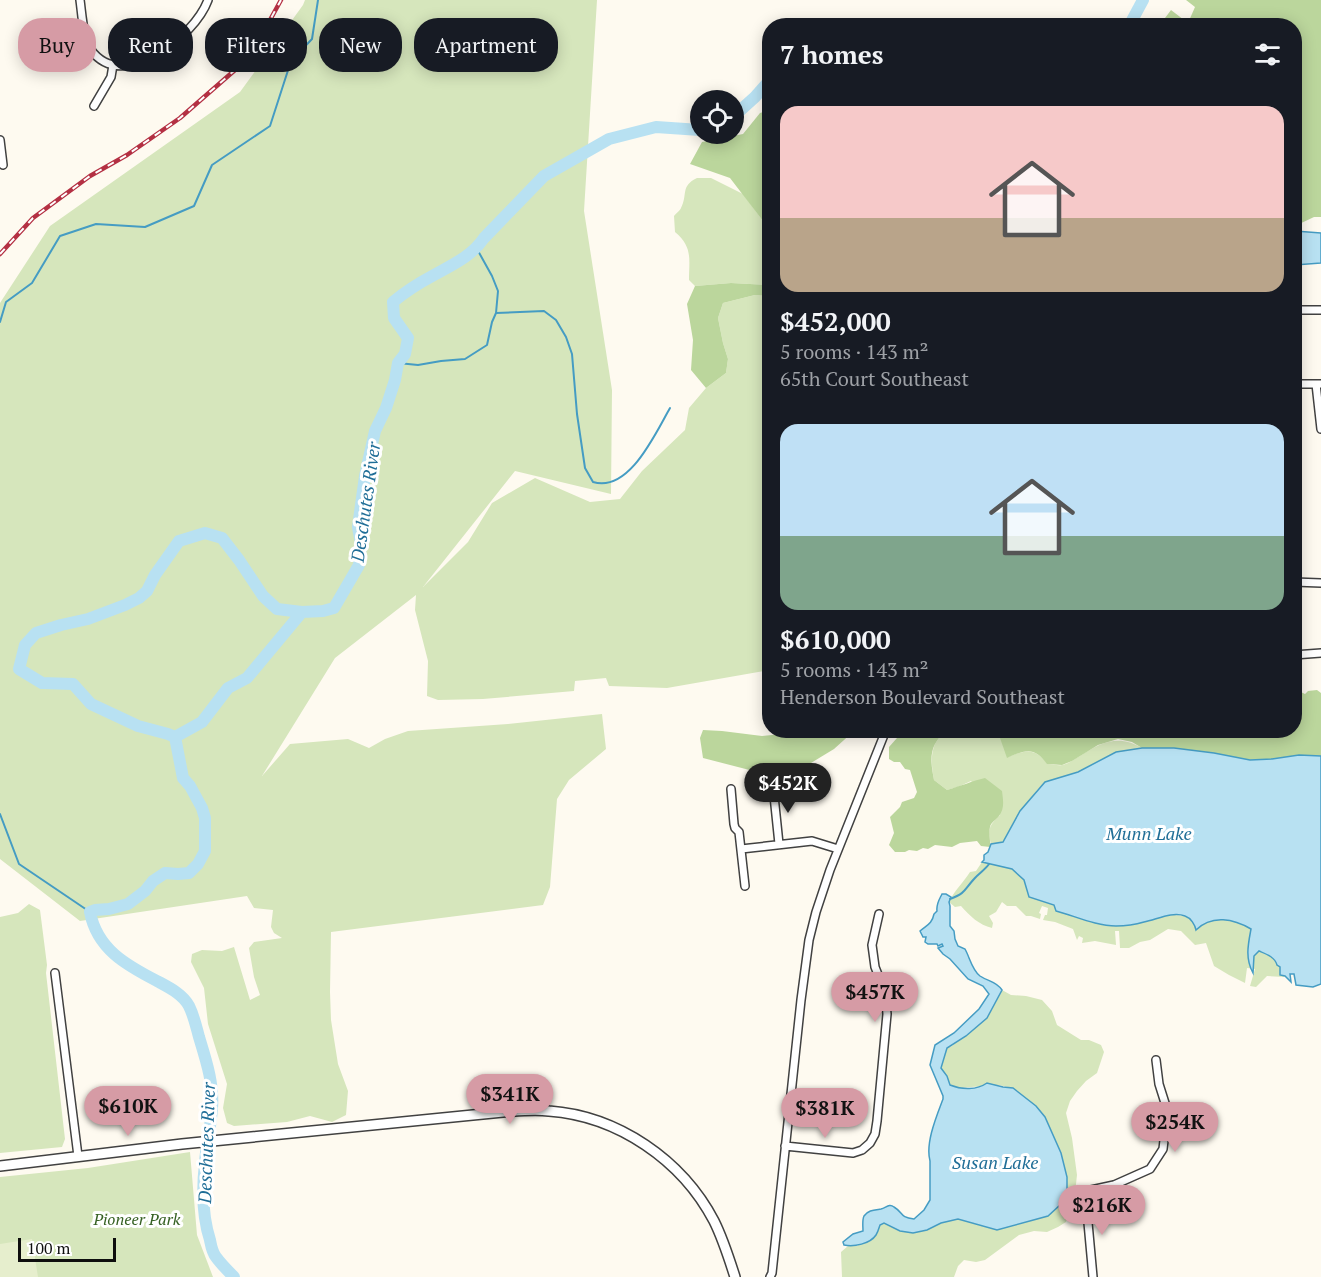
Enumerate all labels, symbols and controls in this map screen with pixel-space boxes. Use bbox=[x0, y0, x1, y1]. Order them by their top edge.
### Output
chip: Buy bbox=[18, 18, 96, 72]
chip: Rent bbox=[108, 18, 193, 72]
chip: Filters bbox=[205, 18, 307, 72]
chip: New bbox=[319, 18, 402, 72]
chip: Apartment bbox=[414, 18, 558, 72]
text: 7 homes bbox=[780, 37, 884, 71]
icon: filters bbox=[1251, 38, 1284, 71]
map controls bbox=[690, 90, 744, 144]
button: locate bbox=[690, 90, 744, 144]
icon: home bbox=[978, 145, 1086, 253]
text: $452,000 bbox=[780, 304, 891, 338]
text: 5 rooms · 143 m² bbox=[780, 338, 928, 365]
text: 65th Court Southeast bbox=[780, 365, 969, 392]
water label: Deschutes River bbox=[345, 439, 385, 565]
icon: home bbox=[978, 463, 1086, 571]
text: $610,000 bbox=[780, 622, 891, 656]
text: 5 rooms · 143 m² bbox=[780, 656, 928, 683]
text: Henderson Boulevard Southeast bbox=[780, 683, 1065, 710]
pin: $452K bbox=[746, 763, 830, 814]
text: $452K bbox=[758, 769, 818, 796]
water label: Munn Lake bbox=[1105, 821, 1192, 845]
pin: $457K bbox=[833, 972, 917, 1023]
text: $457K bbox=[845, 978, 905, 1005]
pin: $341K bbox=[468, 1074, 552, 1125]
text: $341K bbox=[480, 1080, 540, 1107]
water label: Deschutes River bbox=[192, 1081, 220, 1205]
pin: $610K bbox=[86, 1086, 170, 1137]
pin: $381K bbox=[783, 1088, 867, 1139]
text: $610K bbox=[98, 1092, 158, 1119]
text: $381K bbox=[795, 1094, 855, 1121]
pin: $254K bbox=[1133, 1102, 1217, 1153]
text: $254K bbox=[1145, 1108, 1205, 1135]
water label: Susan Lake bbox=[952, 1150, 1038, 1174]
pin: $216K bbox=[1060, 1185, 1144, 1236]
text: $216K bbox=[1072, 1191, 1132, 1218]
park label: Pioneer Park bbox=[93, 1208, 181, 1230]
scale bar bbox=[18, 1235, 116, 1262]
text: 100 m bbox=[27, 1237, 70, 1259]

